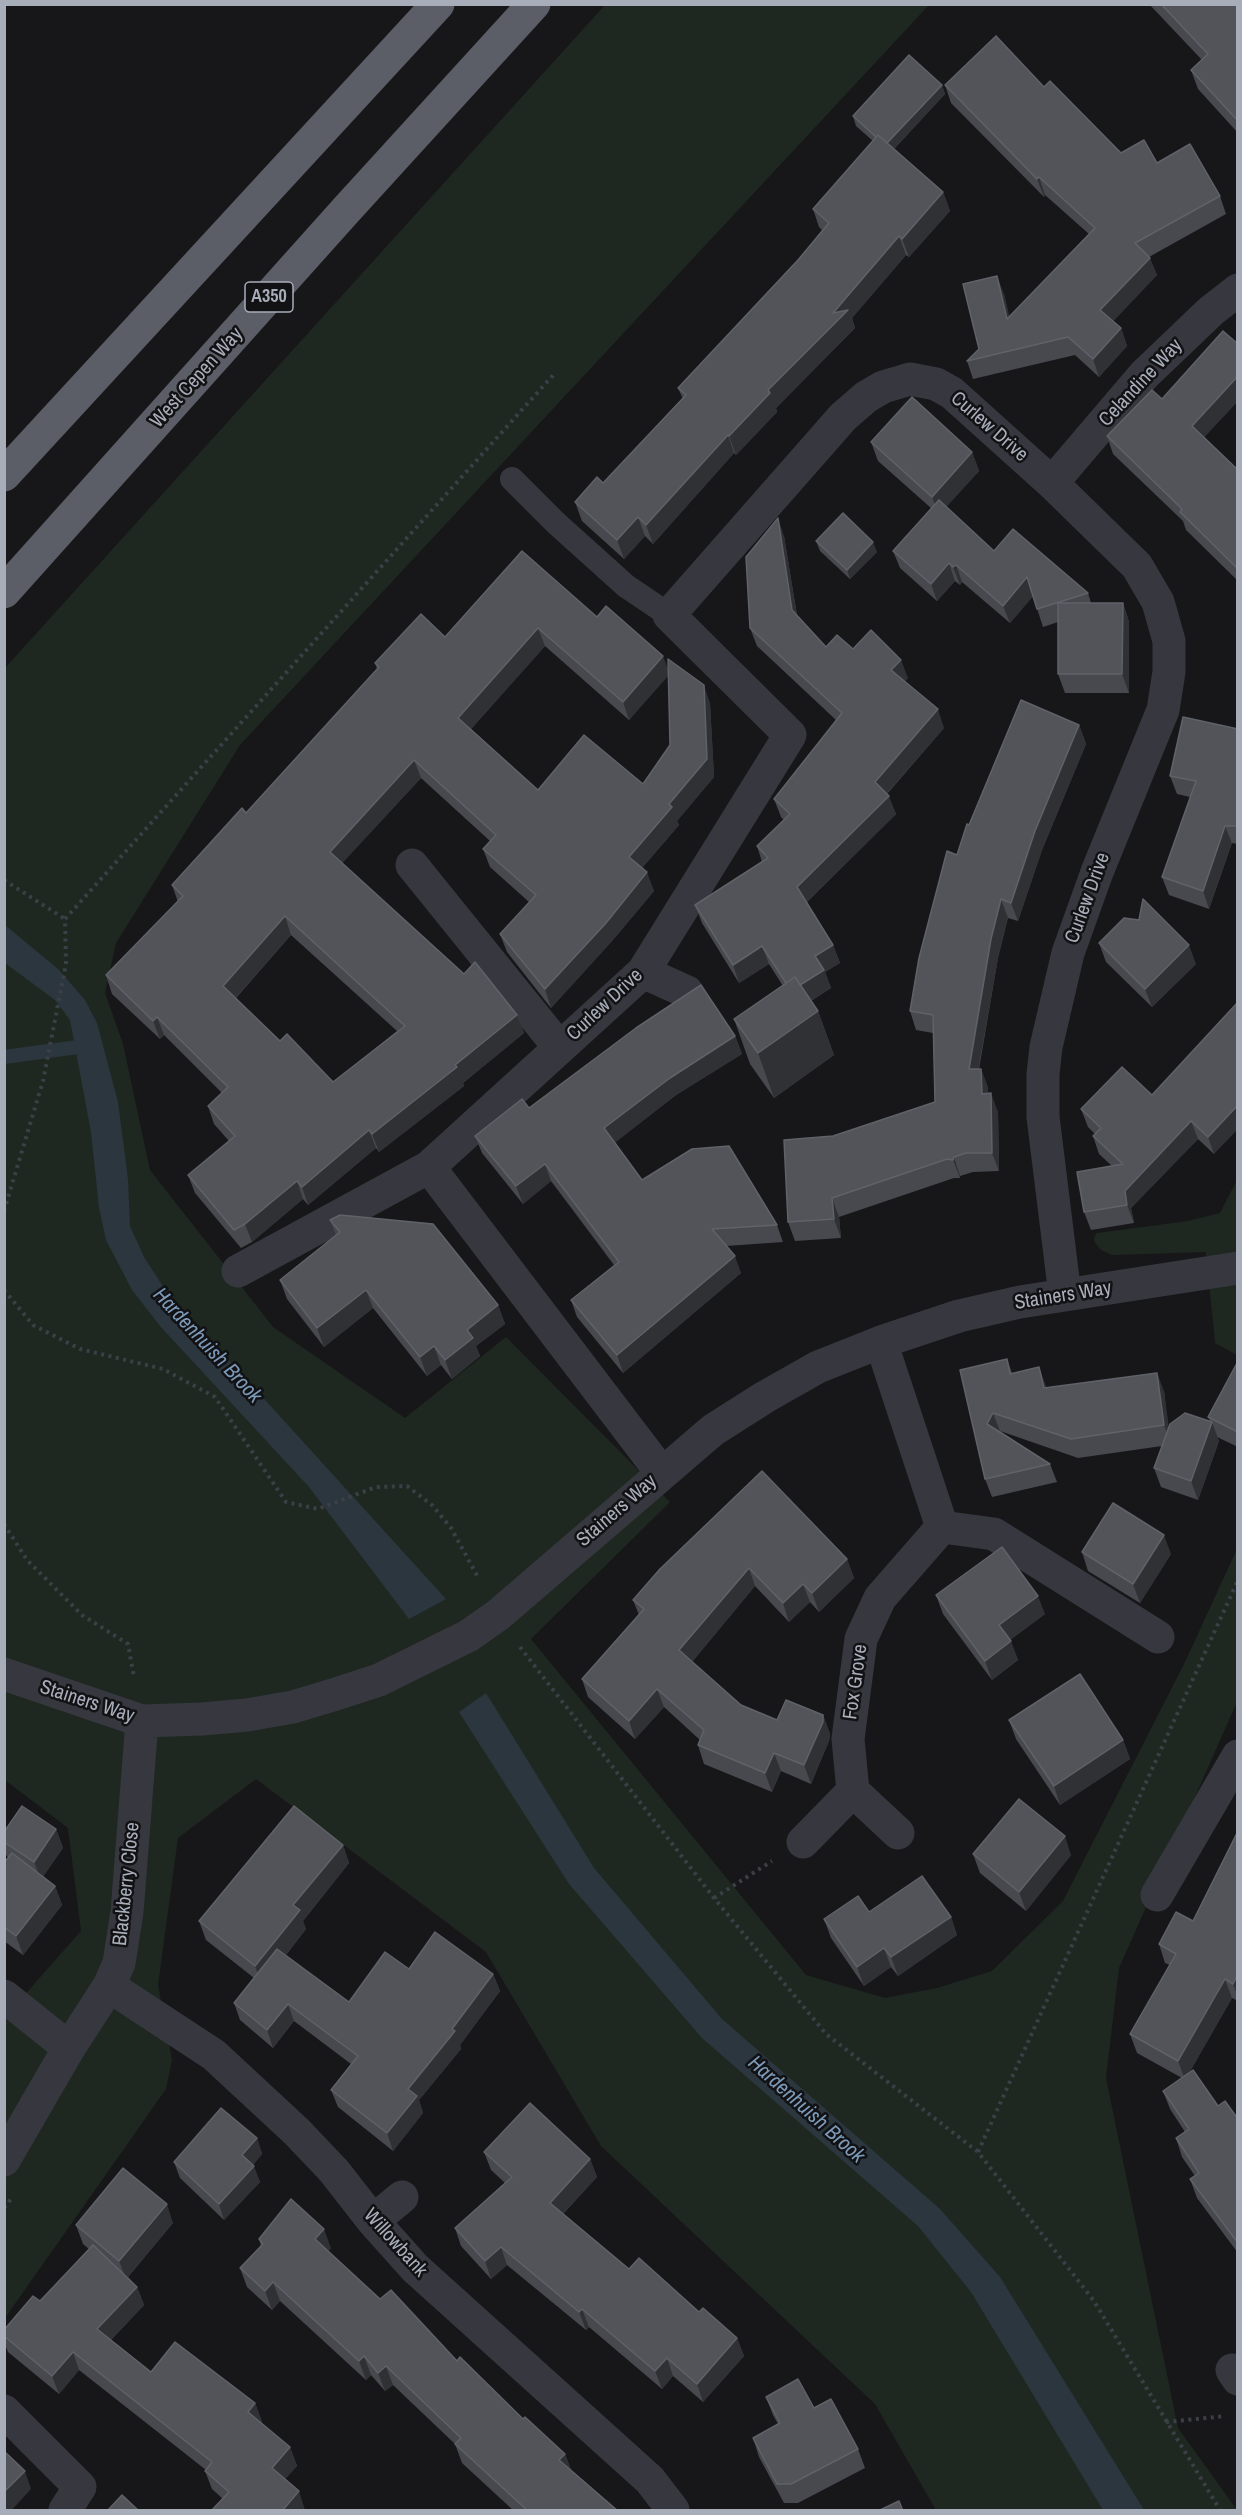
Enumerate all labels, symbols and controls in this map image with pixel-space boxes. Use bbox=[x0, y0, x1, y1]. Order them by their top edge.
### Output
road number: A350 bbox=[245, 282, 293, 312]
street label: West Cepen Way bbox=[146, 323, 248, 433]
street label: Celandine Way bbox=[1094, 334, 1188, 432]
street label: Curlew Drive bbox=[945, 387, 1033, 467]
street label: Curlew Drive bbox=[1061, 849, 1115, 947]
street label: Curlew Drive bbox=[562, 964, 648, 1046]
street label: Stainers Way bbox=[1013, 1276, 1113, 1316]
water label: Hardenhuish Brook bbox=[147, 1283, 267, 1409]
street label: Stainers Way bbox=[572, 1470, 662, 1552]
street label: Fox Grove bbox=[839, 1643, 873, 1721]
street label: Stainers Way bbox=[37, 1675, 137, 1729]
street label: Blackberry Close bbox=[109, 1821, 145, 1947]
water label: Hardenhuish Brook bbox=[742, 2051, 870, 2169]
street label: Willowbank bbox=[358, 2204, 432, 2282]

